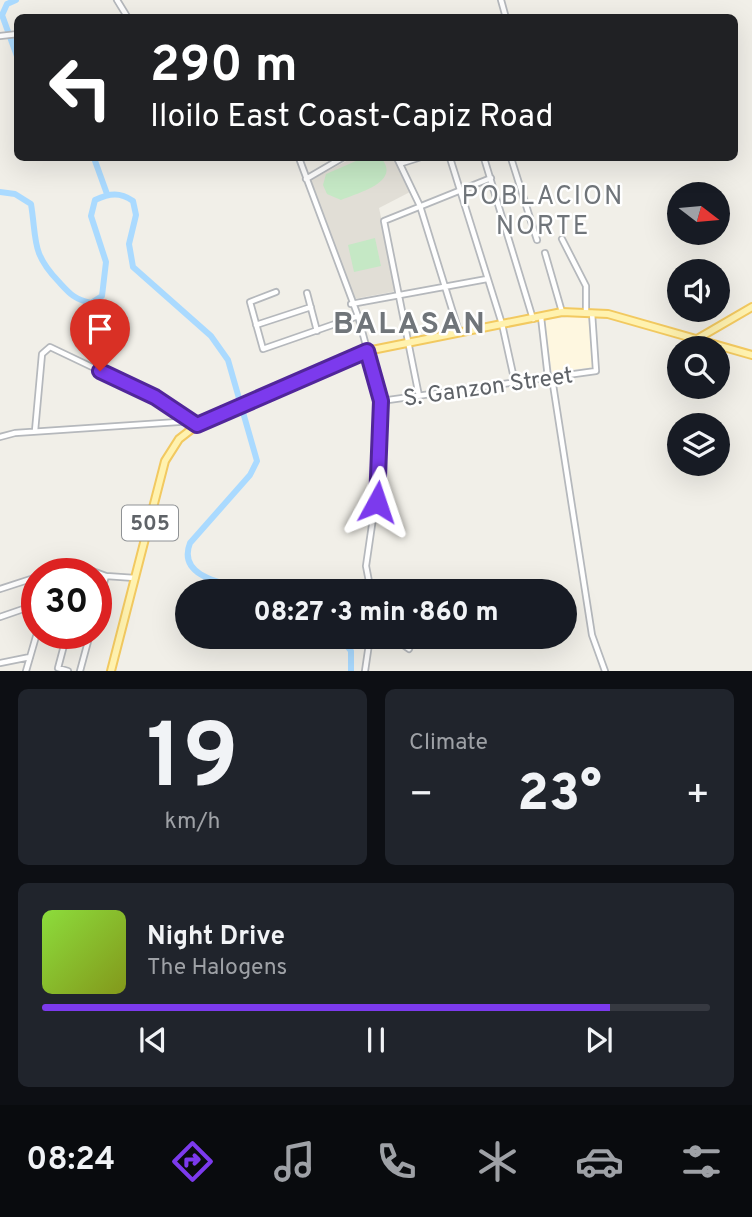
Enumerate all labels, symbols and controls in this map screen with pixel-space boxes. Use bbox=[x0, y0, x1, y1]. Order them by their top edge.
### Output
text: 290 m bbox=[150, 37, 298, 99]
icon: left bbox=[35, 42, 126, 133]
text: Iloilo East Coast-Capiz Road bbox=[150, 98, 553, 138]
district label: POBLACION NORTE bbox=[462, 181, 624, 244]
north arrow bbox=[667, 182, 730, 245]
map controls bbox=[667, 182, 730, 476]
button: sound bbox=[667, 259, 730, 322]
pin bbox=[70, 299, 130, 371]
district label: BALASAN bbox=[333, 307, 487, 344]
icon: arrive bbox=[81, 310, 119, 348]
button: search bbox=[667, 336, 730, 399]
street label: S. Ganzon Street bbox=[402, 362, 575, 415]
button: layers bbox=[667, 413, 730, 476]
position arrow bbox=[340, 465, 414, 539]
road number: 505 bbox=[122, 505, 178, 540]
speed limit sign: 30 bbox=[21, 558, 112, 649]
text: 08:27 · 3 min · 860 m bbox=[254, 597, 498, 630]
text: 19 bbox=[146, 705, 239, 820]
text: Climate bbox=[409, 729, 488, 758]
text: 23° bbox=[517, 763, 602, 829]
text: − bbox=[409, 772, 434, 821]
text: + bbox=[685, 772, 710, 821]
text: km/h bbox=[165, 808, 220, 837]
text: Night Drive bbox=[147, 921, 285, 954]
text: The Halogens bbox=[147, 954, 287, 983]
icon: previous bbox=[134, 1021, 172, 1059]
icon: pause bbox=[357, 1021, 395, 1059]
icon: next bbox=[580, 1021, 618, 1059]
icon: directions bbox=[168, 1137, 217, 1186]
icon: music bbox=[270, 1137, 319, 1186]
icon: phone bbox=[372, 1137, 421, 1186]
icon: climate bbox=[473, 1137, 522, 1186]
icon: car bbox=[575, 1137, 624, 1186]
icon: filters bbox=[677, 1137, 726, 1186]
text: 08:24 bbox=[26, 1141, 115, 1181]

